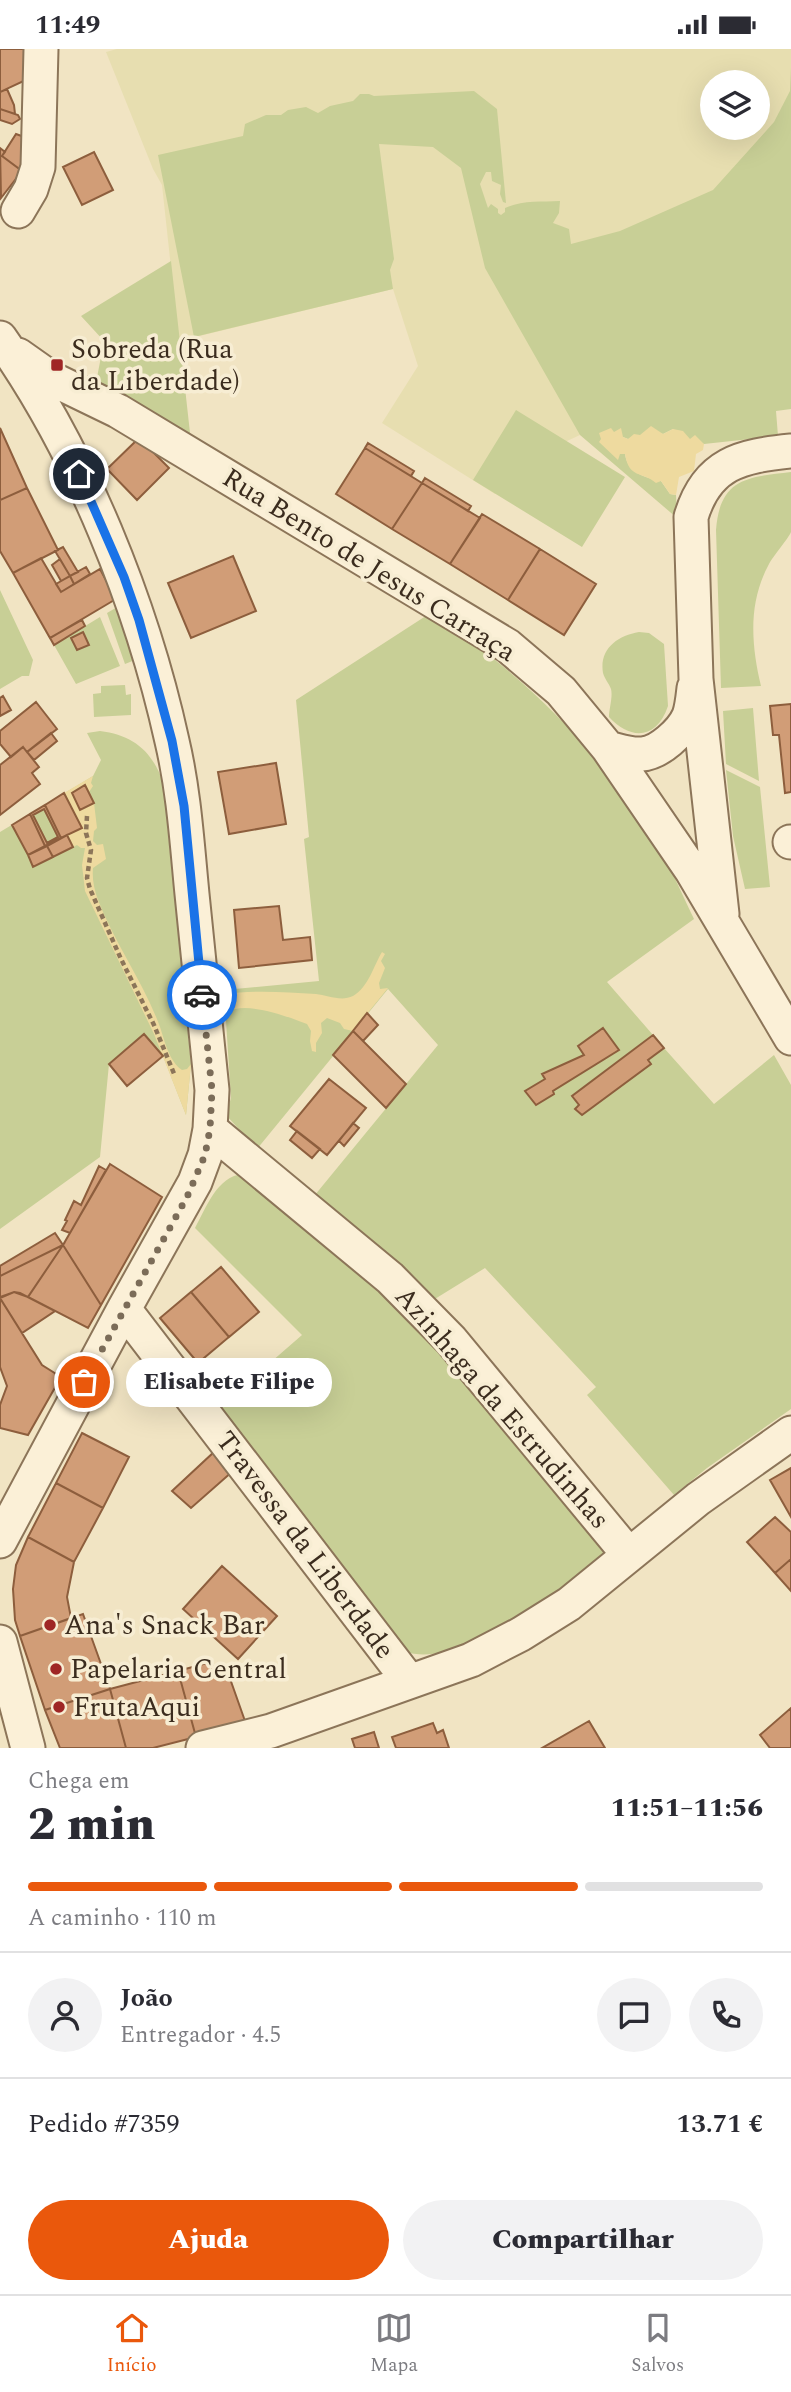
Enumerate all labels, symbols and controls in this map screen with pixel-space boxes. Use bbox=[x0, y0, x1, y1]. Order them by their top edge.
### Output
text: 11:49 bbox=[35, 5, 100, 45]
map controls bbox=[700, 70, 770, 140]
button: layers bbox=[700, 70, 770, 140]
place label: Sobreda (Rua da Liberdade) bbox=[71, 328, 240, 403]
marker: Sobreda (Rua da Liberdade) bbox=[49, 357, 65, 373]
pin bbox=[49, 444, 109, 504]
icon: home bbox=[60, 455, 98, 493]
street label: Rua Bento de Jesus Carraça bbox=[214, 457, 525, 673]
courier bbox=[167, 960, 237, 1030]
icon: car bbox=[183, 976, 221, 1014]
street label: Azinhaga da Estrudinhas bbox=[384, 1277, 620, 1539]
pin bbox=[54, 1352, 114, 1412]
callout: Elisabete Filipe bbox=[126, 1357, 332, 1407]
icon: bag bbox=[65, 1363, 103, 1401]
text: Elisabete Filipe bbox=[143, 1365, 315, 1400]
street label: Travessa da Liberdade bbox=[205, 1422, 405, 1668]
place label: Ana's Snack Bar bbox=[64, 1604, 265, 1647]
marker: Ana's Snack Bar bbox=[42, 1617, 58, 1633]
place label: Papelaria Central bbox=[70, 1648, 287, 1691]
marker: Papelaria Central bbox=[48, 1661, 64, 1677]
place label: FrutaAqui bbox=[73, 1686, 200, 1729]
marker: FrutaAqui bbox=[51, 1699, 67, 1715]
text: Chega em bbox=[28, 1764, 129, 1799]
text: 11:51–11:56 bbox=[611, 1788, 763, 1828]
text: 2 min bbox=[28, 1790, 155, 1860]
text: A caminho · 110 m bbox=[28, 1901, 217, 1936]
button: person bbox=[28, 1978, 102, 2052]
text: João bbox=[120, 1978, 173, 2018]
button: chat bbox=[597, 1978, 671, 2052]
button: phone bbox=[689, 1978, 763, 2052]
text: Entregador · 4.5 bbox=[120, 2018, 281, 2053]
text: Pedido #7359 bbox=[28, 2104, 179, 2144]
text: 13.71 € bbox=[677, 2104, 763, 2144]
button: Ajuda bbox=[28, 2200, 389, 2280]
button: Compartilhar bbox=[403, 2200, 763, 2280]
tab: Início bbox=[107, 2309, 156, 2380]
tab: Mapa bbox=[370, 2309, 418, 2380]
tab: Salvos bbox=[631, 2309, 684, 2380]

